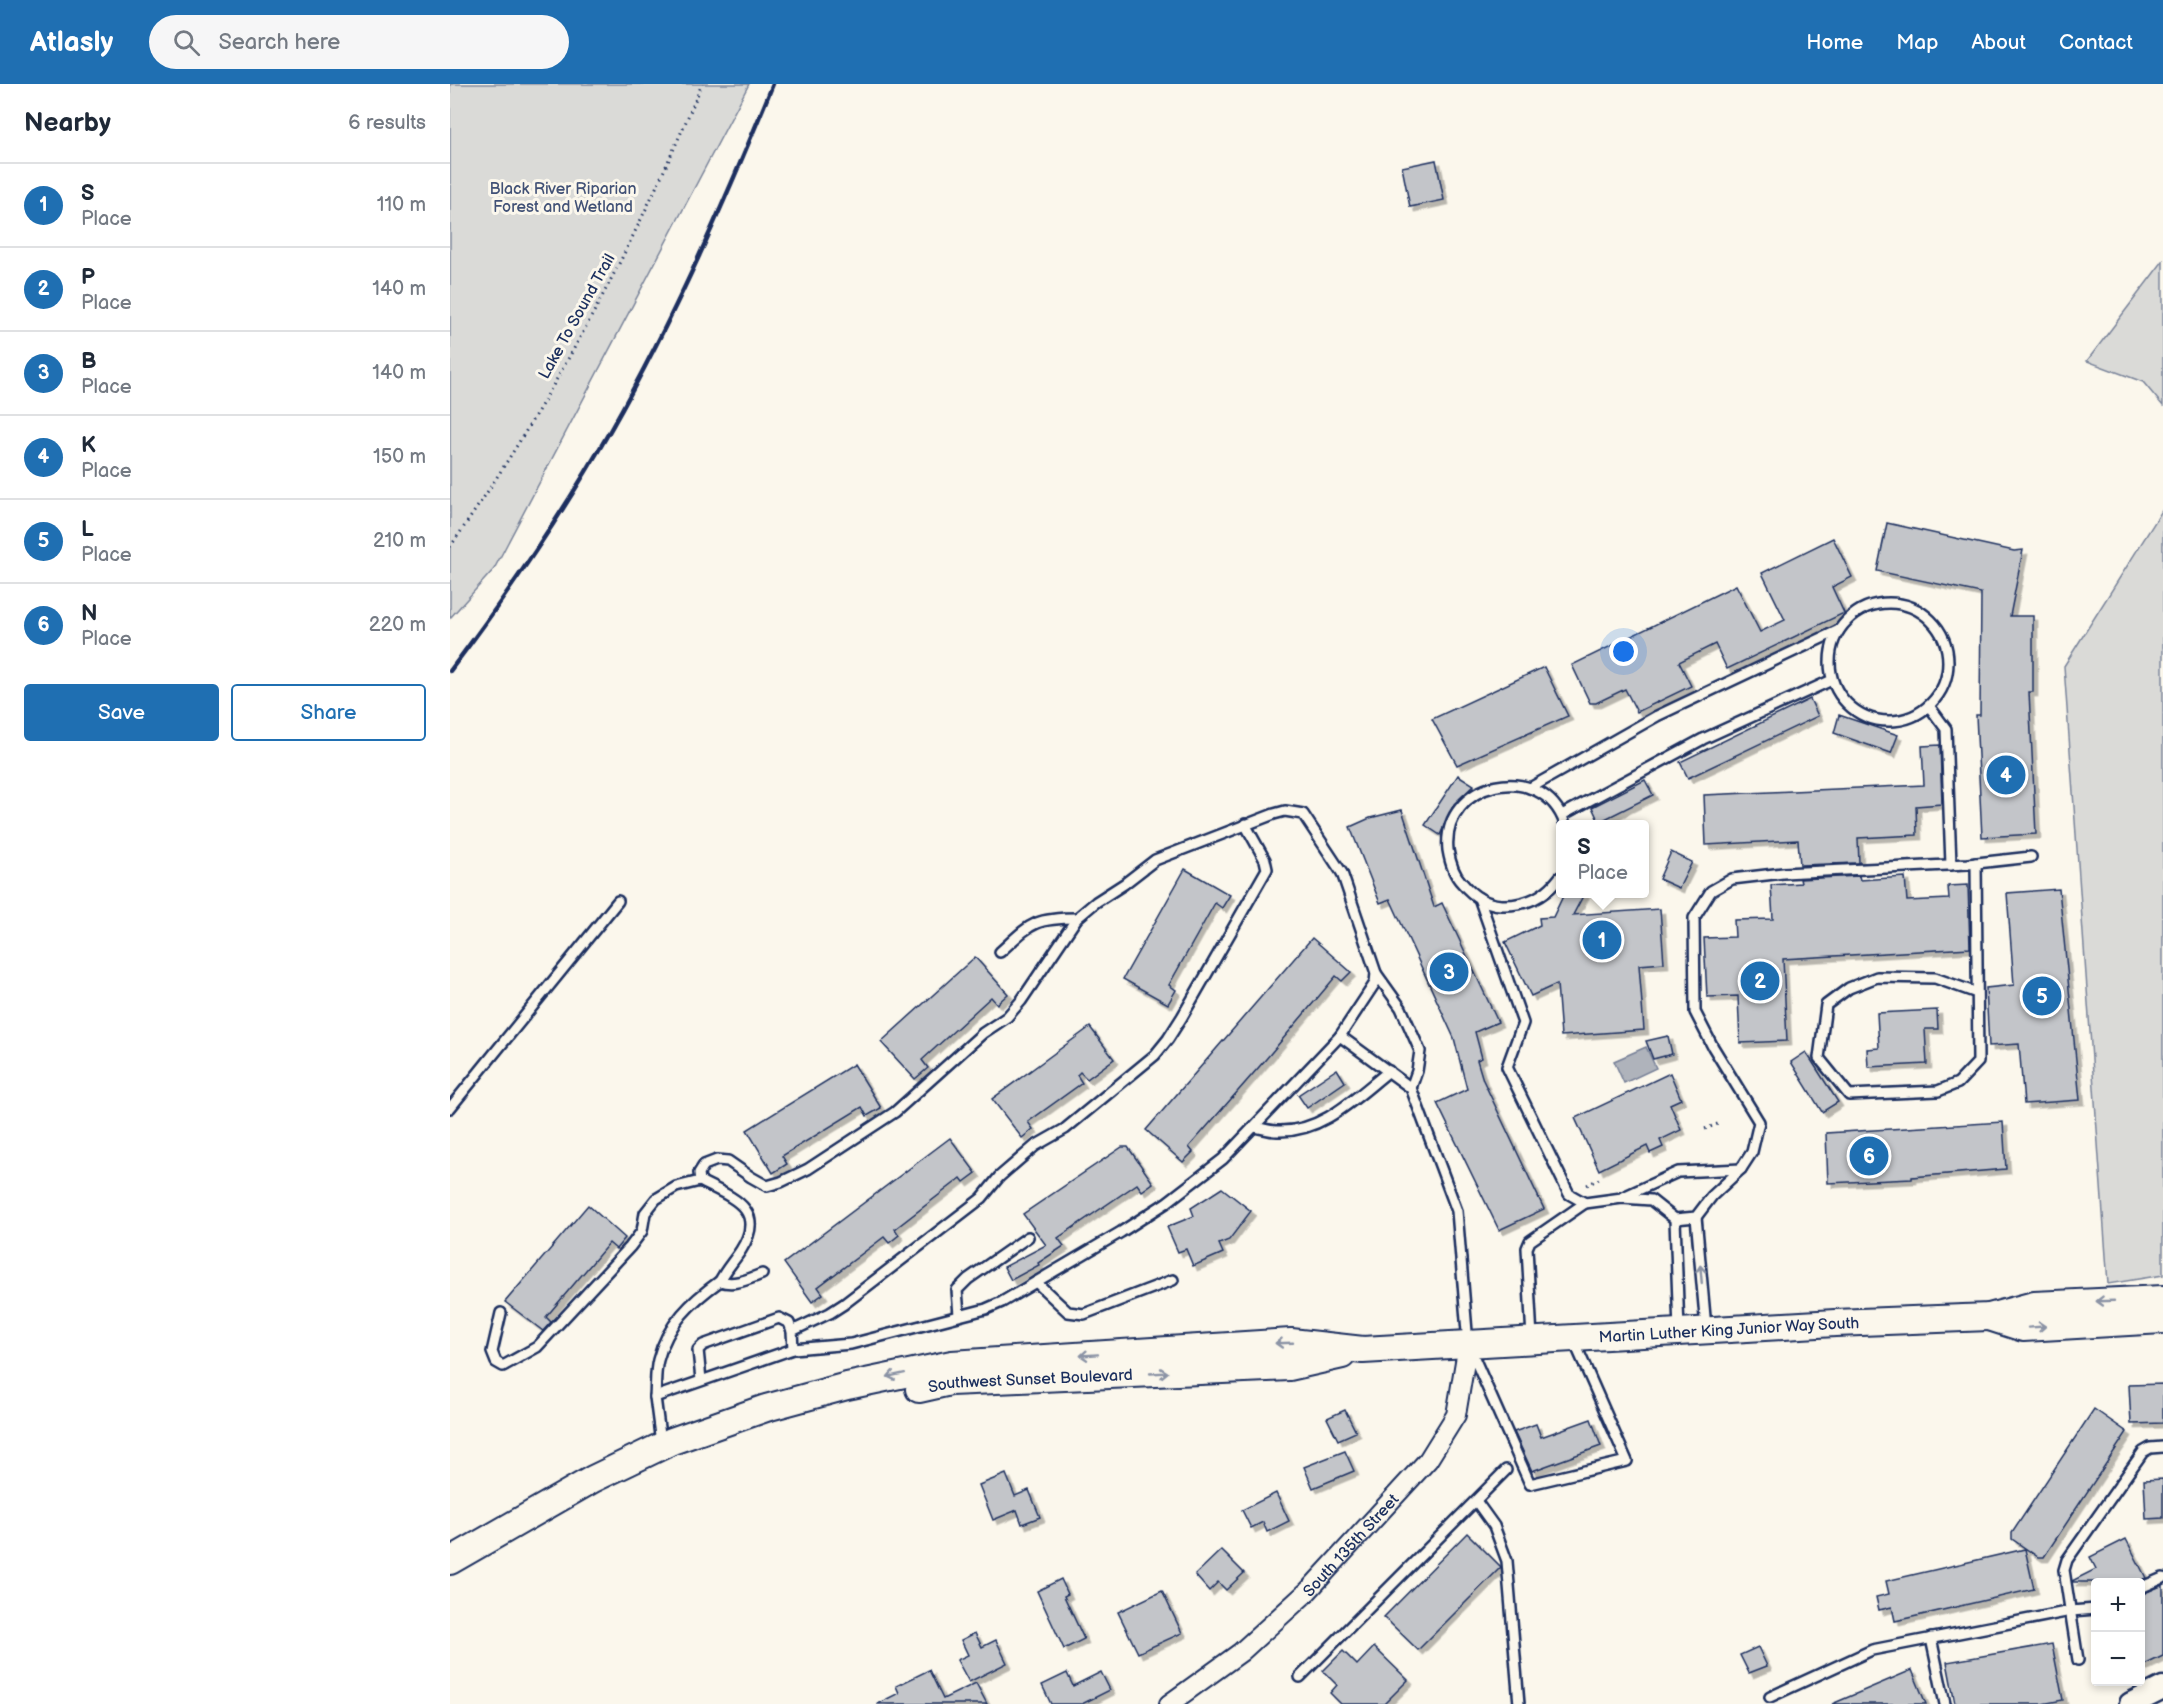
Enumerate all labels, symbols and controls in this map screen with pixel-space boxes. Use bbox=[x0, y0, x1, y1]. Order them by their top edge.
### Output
search box bbox=[149, 15, 569, 69]
text: Atlasly bbox=[30, 26, 113, 59]
icon: search bbox=[170, 26, 203, 59]
text: Search here bbox=[218, 29, 340, 56]
text: Home bbox=[1806, 30, 1863, 55]
text: Map bbox=[1896, 30, 1938, 55]
text: About bbox=[1971, 30, 2026, 55]
text: Contact bbox=[2059, 30, 2133, 55]
text: Nearby bbox=[24, 108, 111, 139]
text: 6 results bbox=[348, 111, 426, 135]
text: S bbox=[81, 180, 94, 207]
park label: Black River Riparian Forest and Wetland bbox=[490, 180, 636, 217]
text: 1 bbox=[39, 193, 48, 217]
text: 110 m bbox=[377, 193, 426, 217]
text: Place bbox=[81, 207, 132, 231]
street label: Lake To Sound Trail bbox=[535, 251, 620, 383]
text: P bbox=[81, 264, 95, 291]
text: 2 bbox=[38, 277, 49, 301]
text: 140 m bbox=[372, 277, 426, 301]
text: Place bbox=[81, 291, 132, 315]
text: B bbox=[81, 348, 97, 375]
text: 3 bbox=[38, 361, 49, 385]
text: 140 m bbox=[372, 361, 426, 385]
text: Place bbox=[81, 375, 132, 399]
text: K bbox=[81, 432, 96, 459]
text: 4 bbox=[38, 445, 49, 469]
text: 150 m bbox=[373, 445, 426, 469]
text: Place bbox=[81, 459, 132, 483]
text: L bbox=[81, 516, 94, 543]
text: 5 bbox=[38, 529, 49, 553]
text: 210 m bbox=[373, 529, 426, 553]
text: Place bbox=[81, 543, 132, 567]
text: N bbox=[81, 600, 98, 627]
text: 6 bbox=[37, 613, 50, 637]
text: 220 m bbox=[369, 613, 426, 637]
text: Place bbox=[81, 627, 132, 651]
your location bbox=[1609, 637, 1638, 666]
button: Save bbox=[24, 684, 219, 741]
button: Share bbox=[231, 684, 426, 741]
pin: 4 bbox=[1986, 752, 2026, 798]
popup bbox=[1556, 820, 1649, 898]
text: S bbox=[1577, 834, 1590, 861]
text: Place bbox=[1577, 861, 1628, 885]
pin: 1 bbox=[1582, 918, 1622, 962]
pin: 3 bbox=[1430, 950, 1468, 994]
pin: 2 bbox=[1740, 958, 1780, 1004]
pin: 5 bbox=[2022, 974, 2062, 1018]
pin: 6 bbox=[1850, 1134, 1888, 1178]
one-way arrow bbox=[1695, 1264, 1706, 1284]
one-way arrow bbox=[2095, 1295, 2115, 1306]
street label: Martin Luther King Junior Way South bbox=[1598, 1314, 1860, 1348]
one-way arrow bbox=[2027, 1321, 2047, 1332]
one-way arrow bbox=[1275, 1338, 1295, 1349]
one-way arrow bbox=[1080, 1350, 1100, 1361]
street label: Southwest Sunset Boulevard bbox=[926, 1366, 1133, 1398]
one-way arrow bbox=[1148, 1367, 1168, 1378]
one-way arrow bbox=[887, 1370, 906, 1382]
street label: South 135th Street bbox=[1300, 1490, 1403, 1601]
map controls bbox=[2091, 1578, 2145, 1686]
button: + bbox=[2091, 1578, 2145, 1632]
button: − bbox=[2091, 1632, 2145, 1686]

